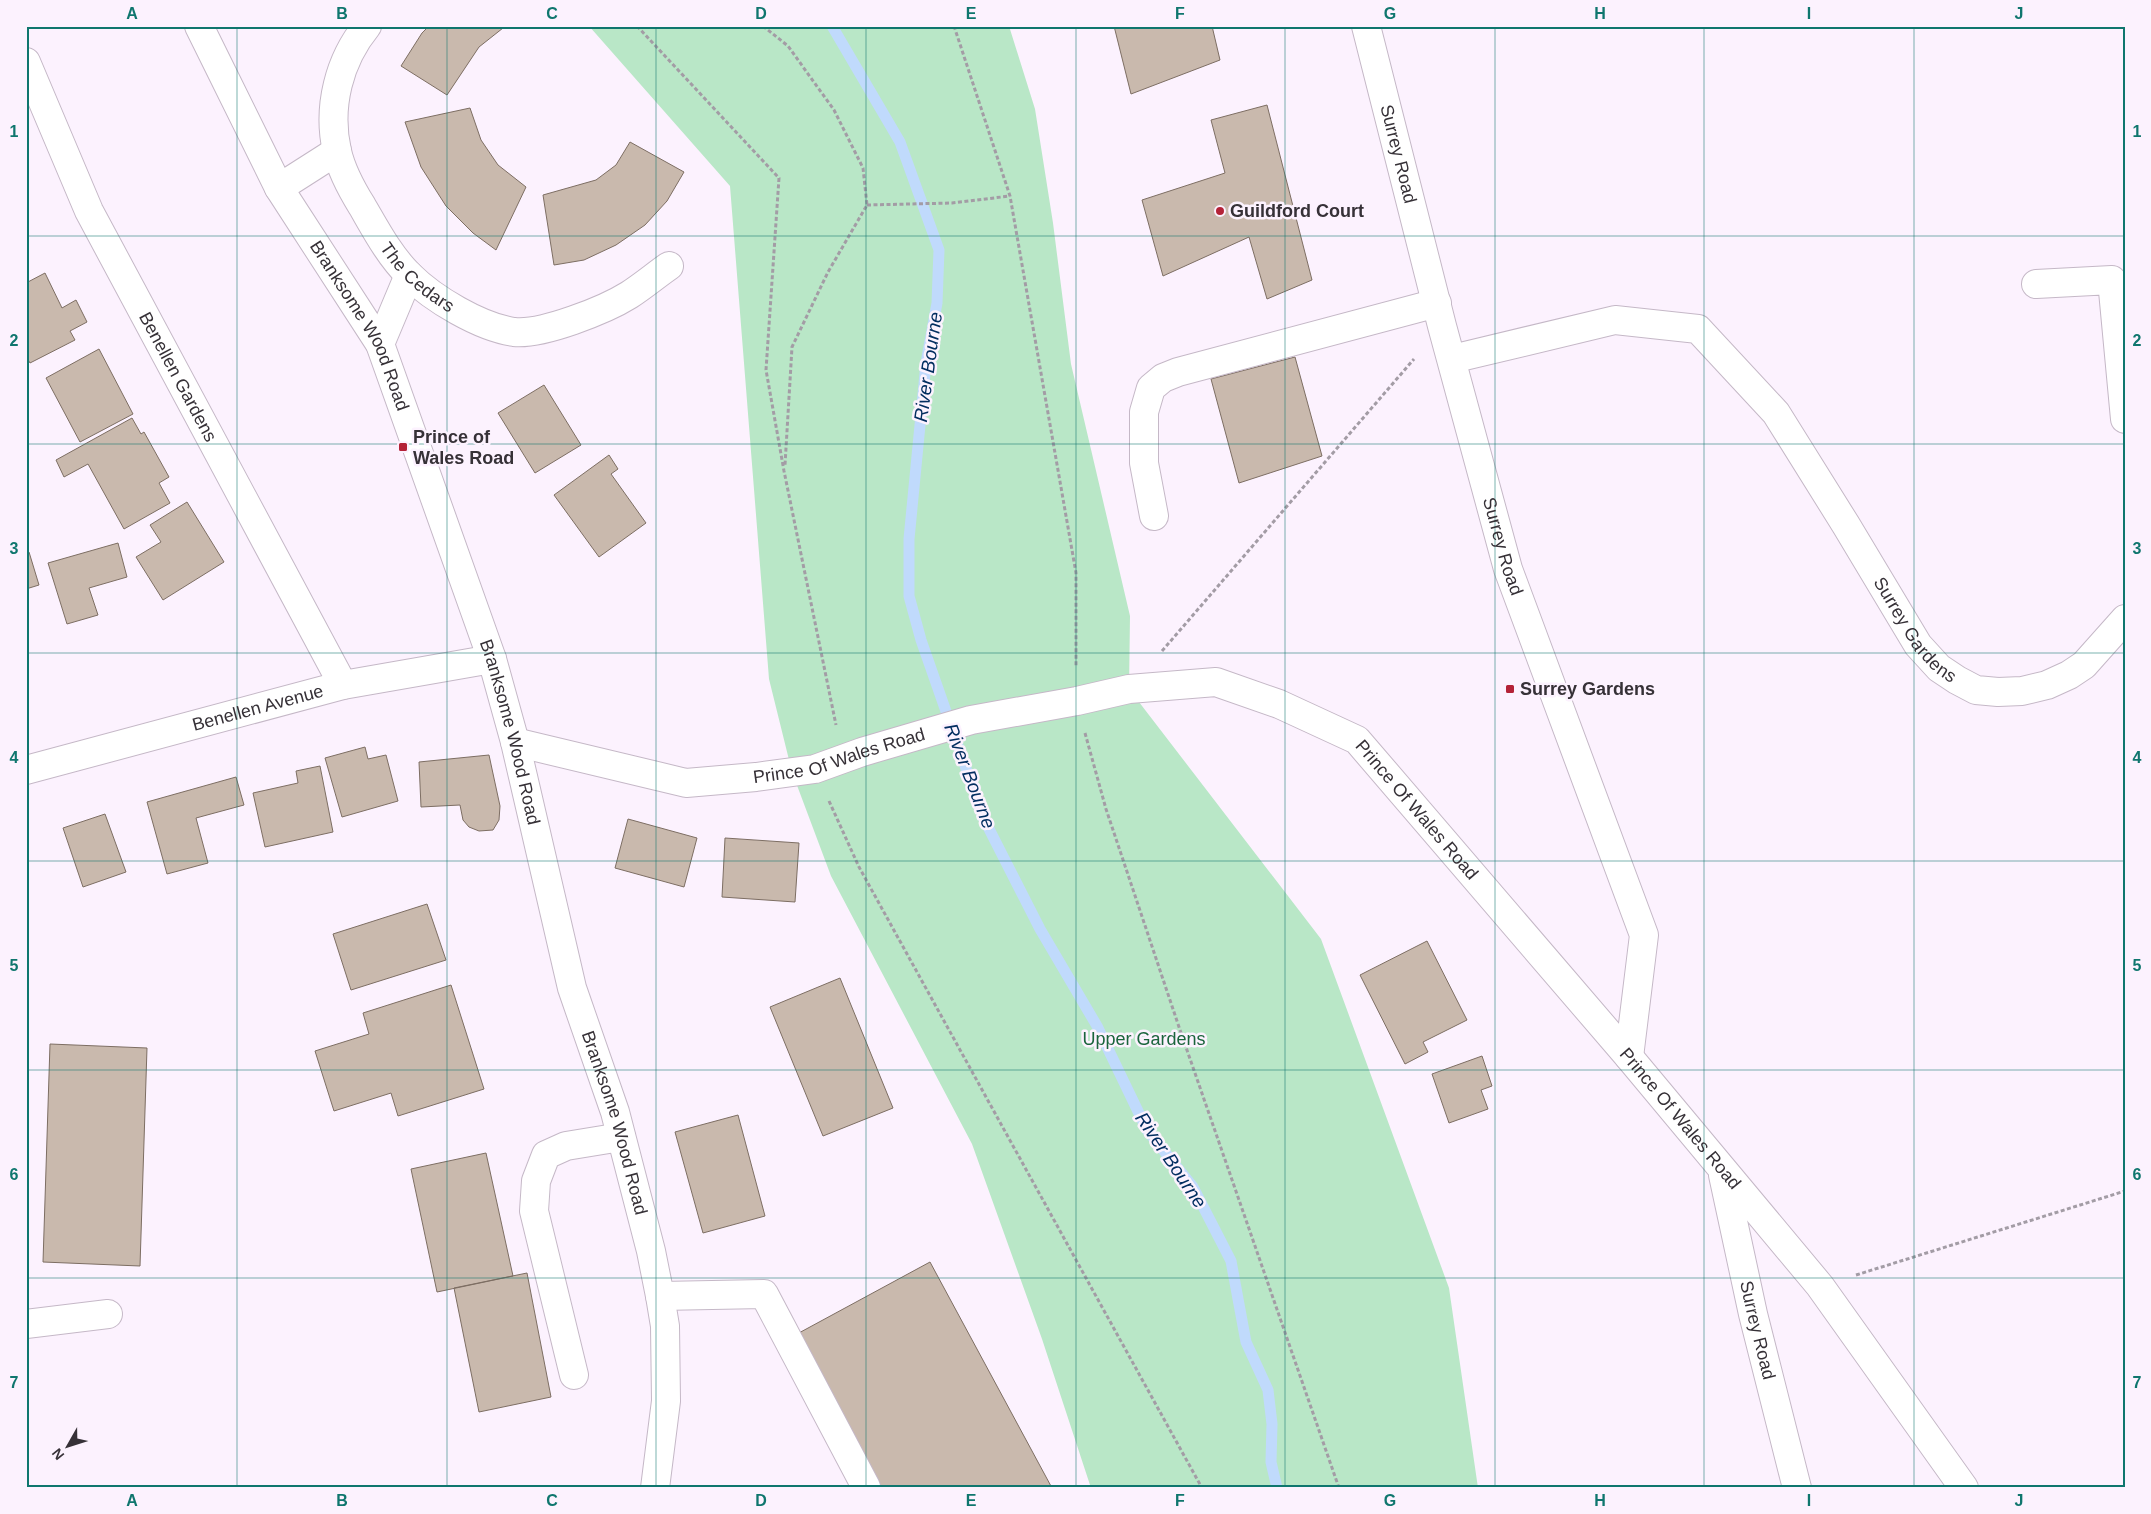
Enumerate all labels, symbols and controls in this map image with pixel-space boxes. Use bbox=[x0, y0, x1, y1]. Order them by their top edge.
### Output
text: A bbox=[126, 5, 138, 22]
text: B bbox=[336, 5, 348, 22]
text: C bbox=[546, 5, 558, 22]
text: D bbox=[755, 5, 767, 22]
text: E bbox=[966, 5, 977, 22]
text: F bbox=[1175, 5, 1185, 22]
text: G bbox=[1384, 5, 1396, 22]
text: H bbox=[1594, 5, 1606, 22]
text: I bbox=[1807, 5, 1811, 22]
text: J bbox=[2015, 5, 2023, 22]
street label: Surrey Road bbox=[1376, 102, 1421, 205]
text: 1 bbox=[10, 123, 19, 140]
text: 1 bbox=[2133, 123, 2142, 140]
place label: Guildford Court bbox=[1230, 201, 1364, 221]
marker: Guildford Court bbox=[1214, 205, 1226, 217]
street label: Branksome Wood Road bbox=[306, 237, 413, 413]
street label: The Cedars bbox=[376, 239, 458, 316]
street label: Benellen Gardens bbox=[135, 309, 221, 445]
water label: River Bourne bbox=[910, 311, 946, 423]
text: 2 bbox=[10, 332, 19, 349]
text: 2 bbox=[2133, 332, 2142, 349]
place label: Prince of Wales Road bbox=[413, 427, 514, 468]
marker: Prince of Wales Road bbox=[397, 441, 409, 453]
street label: Surrey Road bbox=[1479, 495, 1527, 598]
text: 3 bbox=[10, 540, 19, 557]
text: 3 bbox=[2133, 540, 2142, 557]
street label: Surrey Gardens bbox=[1870, 574, 1960, 687]
street label: Branksome Wood Road bbox=[476, 637, 544, 827]
place label: Surrey Gardens bbox=[1520, 679, 1655, 699]
street label: Benellen Avenue bbox=[190, 681, 326, 735]
marker: Surrey Gardens bbox=[1504, 683, 1516, 695]
water label: River Bourne bbox=[940, 720, 1000, 832]
street label: Prince Of Wales Road bbox=[752, 724, 927, 787]
street label: Prince Of Wales Road bbox=[1351, 736, 1482, 884]
text: 4 bbox=[10, 749, 19, 766]
text: 4 bbox=[2133, 749, 2142, 766]
text: 5 bbox=[10, 957, 19, 974]
text: 5 bbox=[2133, 957, 2142, 974]
street label: Branksome Wood Road bbox=[578, 1028, 651, 1217]
park label: Upper Gardens bbox=[1082, 1029, 1206, 1049]
street label: Prince Of Wales Road bbox=[1616, 1044, 1745, 1193]
water label: River Bourne bbox=[1131, 1108, 1211, 1212]
text: 6 bbox=[10, 1166, 19, 1183]
text: 6 bbox=[2133, 1166, 2142, 1183]
street label: Surrey Road bbox=[1736, 1279, 1779, 1382]
text: 7 bbox=[10, 1374, 19, 1391]
text: 7 bbox=[2133, 1374, 2142, 1391]
north arrow bbox=[42, 1422, 92, 1472]
text: N bbox=[48, 1445, 67, 1463]
text: A bbox=[126, 1492, 138, 1509]
text: B bbox=[336, 1492, 348, 1509]
text: C bbox=[546, 1492, 558, 1509]
text: D bbox=[755, 1492, 767, 1509]
text: E bbox=[966, 1492, 977, 1509]
text: F bbox=[1175, 1492, 1185, 1509]
text: G bbox=[1384, 1492, 1396, 1509]
text: H bbox=[1594, 1492, 1606, 1509]
text: I bbox=[1807, 1492, 1811, 1509]
text: J bbox=[2015, 1492, 2023, 1509]

